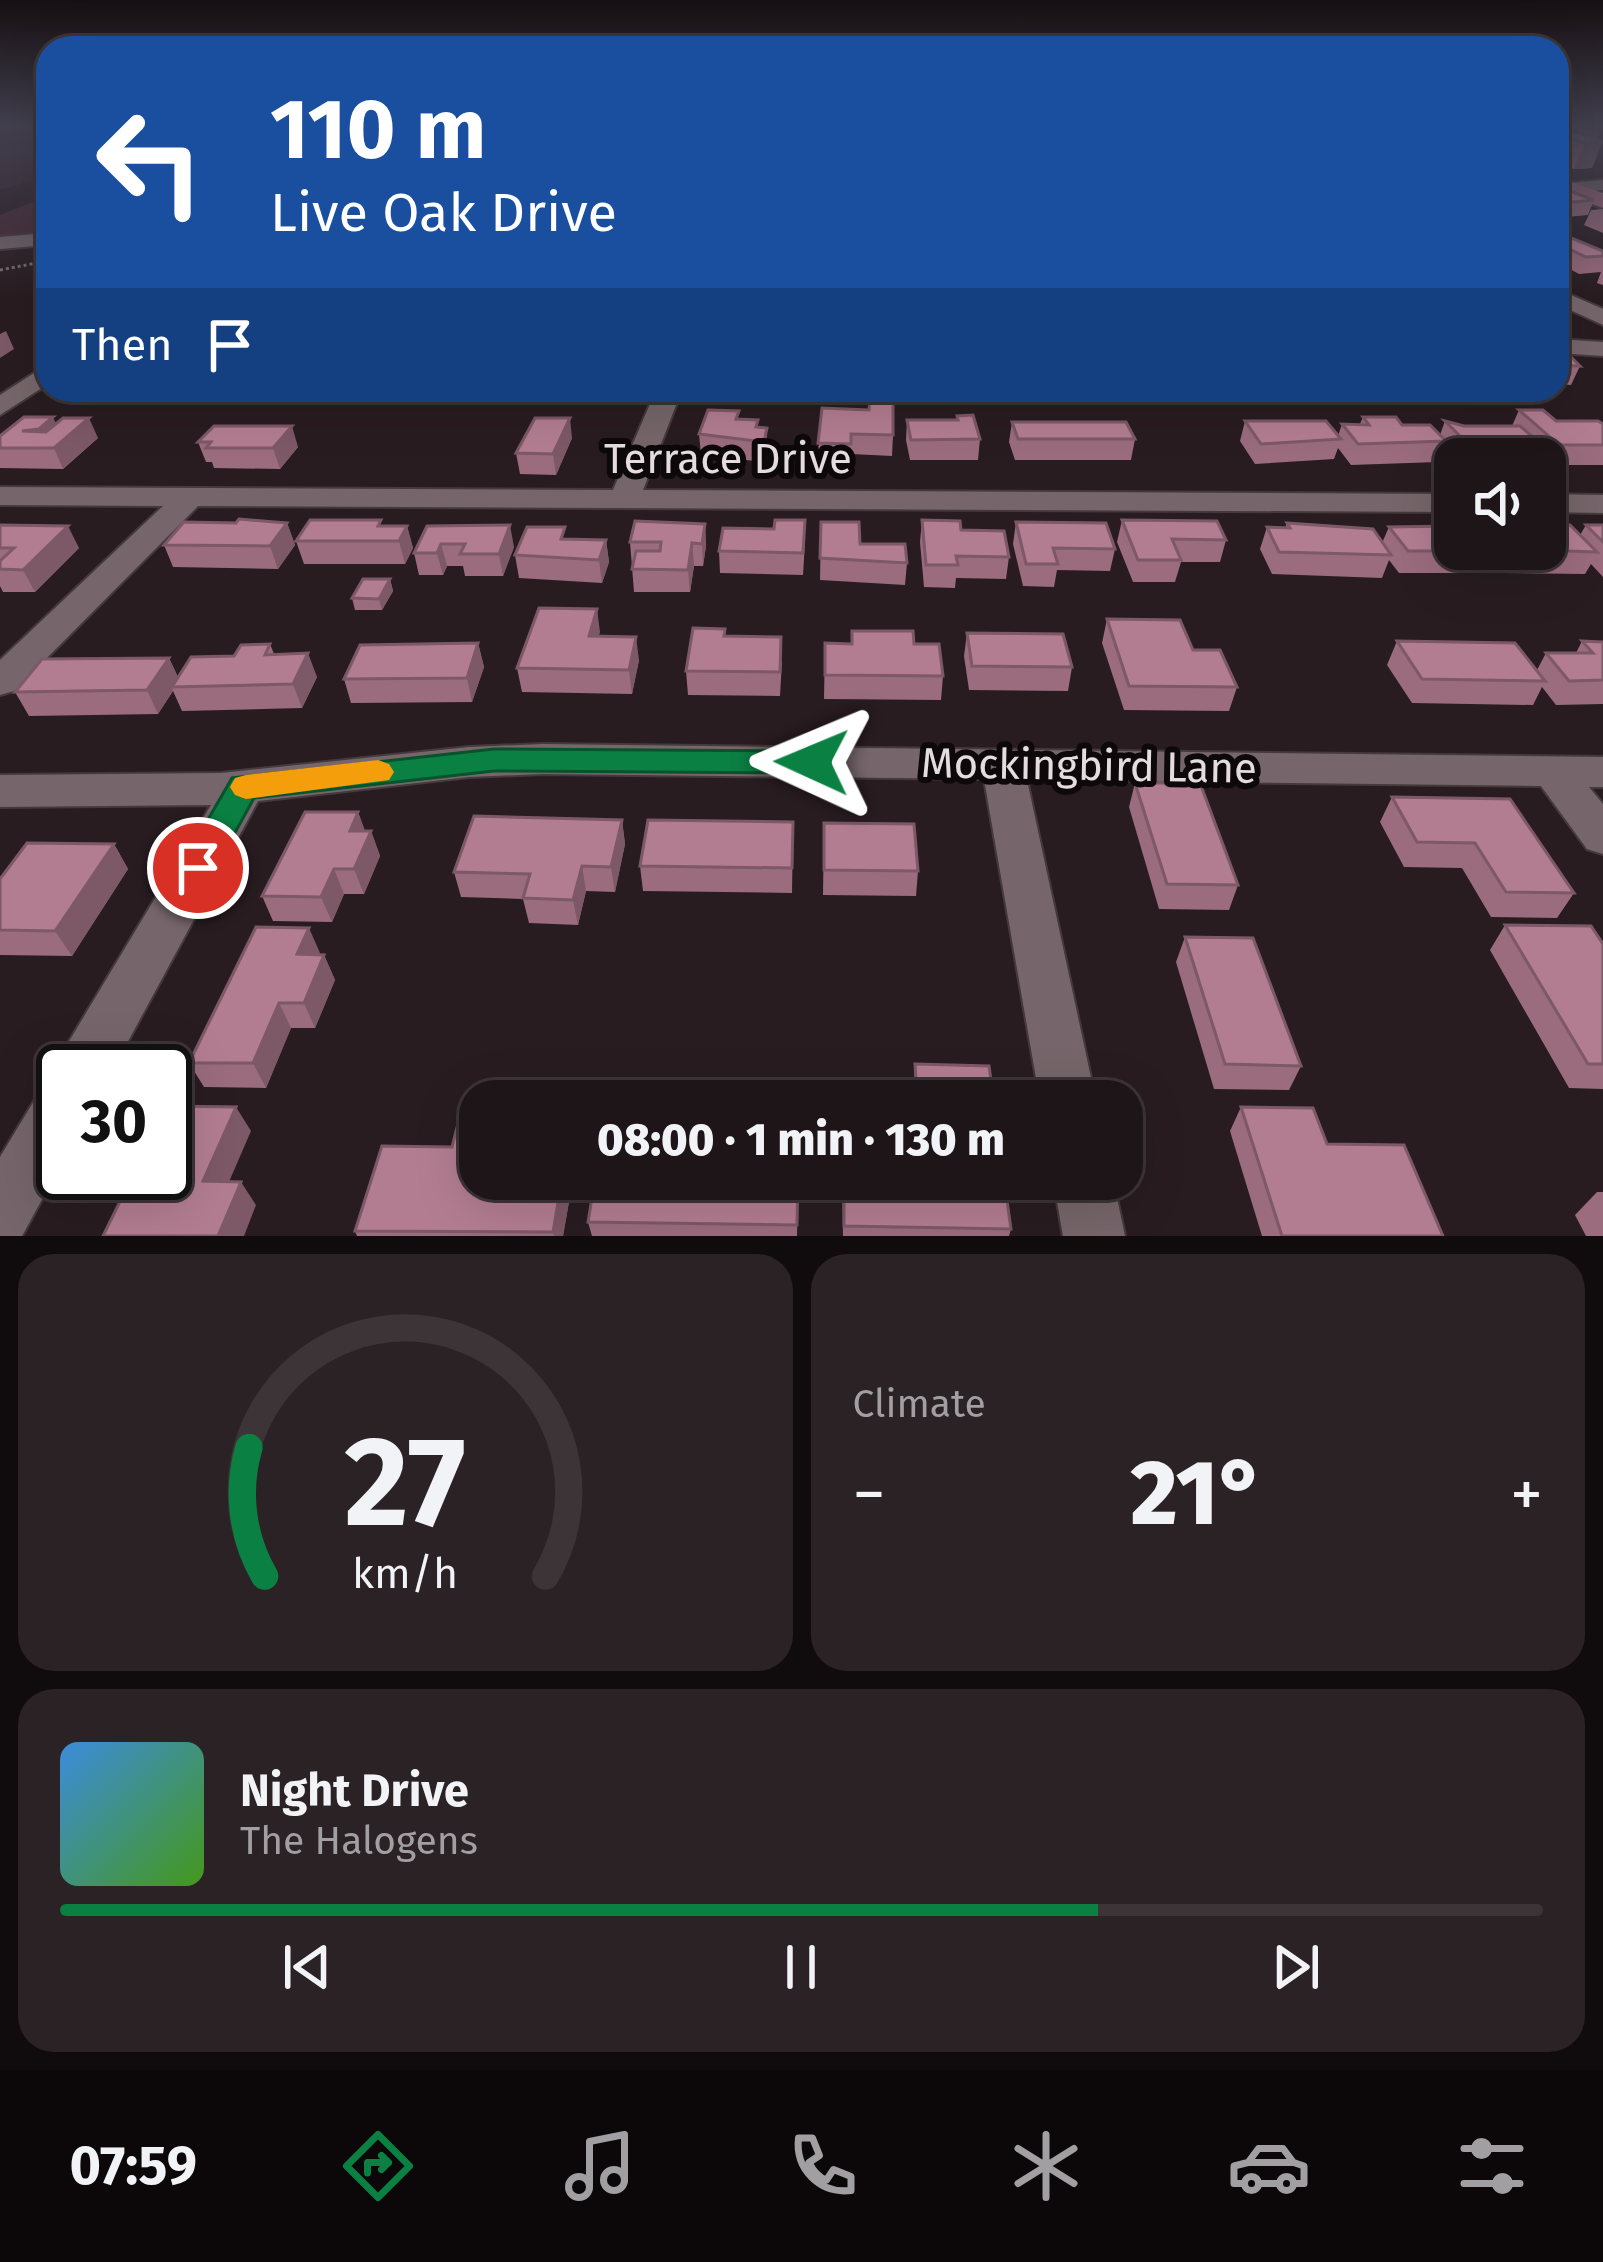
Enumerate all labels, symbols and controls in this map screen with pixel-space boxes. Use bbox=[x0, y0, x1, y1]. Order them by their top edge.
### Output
text: 110 m bbox=[270, 79, 486, 180]
icon: left bbox=[72, 84, 228, 240]
text: Live Oak Drive bbox=[270, 181, 617, 245]
icon: arrive bbox=[197, 312, 263, 378]
text: Then bbox=[72, 318, 173, 372]
street label: Terrace Drive bbox=[604, 434, 852, 484]
map controls bbox=[1434, 438, 1566, 570]
button: sound bbox=[1434, 438, 1566, 570]
position arrow bbox=[749, 699, 875, 825]
street label: Mockingbird Lane bbox=[921, 738, 1257, 794]
pin bbox=[147, 817, 249, 919]
icon: arrive bbox=[165, 835, 231, 901]
speed limit sign: 30 bbox=[36, 1044, 192, 1200]
text: 08:00 · 1 min · 130 m bbox=[597, 1113, 1005, 1167]
text: Climate bbox=[853, 1381, 986, 1427]
text: 27 bbox=[344, 1408, 466, 1558]
text: 21° bbox=[1131, 1440, 1265, 1548]
text: − bbox=[853, 1455, 886, 1534]
text: + bbox=[1510, 1455, 1543, 1534]
text: km/h bbox=[352, 1547, 458, 1598]
text: Night Drive bbox=[240, 1764, 469, 1818]
text: The Halogens bbox=[240, 1818, 478, 1864]
icon: previous bbox=[274, 1934, 340, 2000]
icon: pause bbox=[768, 1934, 834, 2000]
icon: next bbox=[1263, 1934, 1329, 2000]
icon: directions bbox=[336, 2124, 420, 2208]
icon: music bbox=[558, 2124, 642, 2208]
icon: phone bbox=[781, 2124, 865, 2208]
icon: climate bbox=[1004, 2124, 1088, 2208]
icon: car bbox=[1227, 2124, 1311, 2208]
icon: filters bbox=[1450, 2124, 1534, 2208]
text: 07:59 bbox=[69, 2134, 197, 2198]

